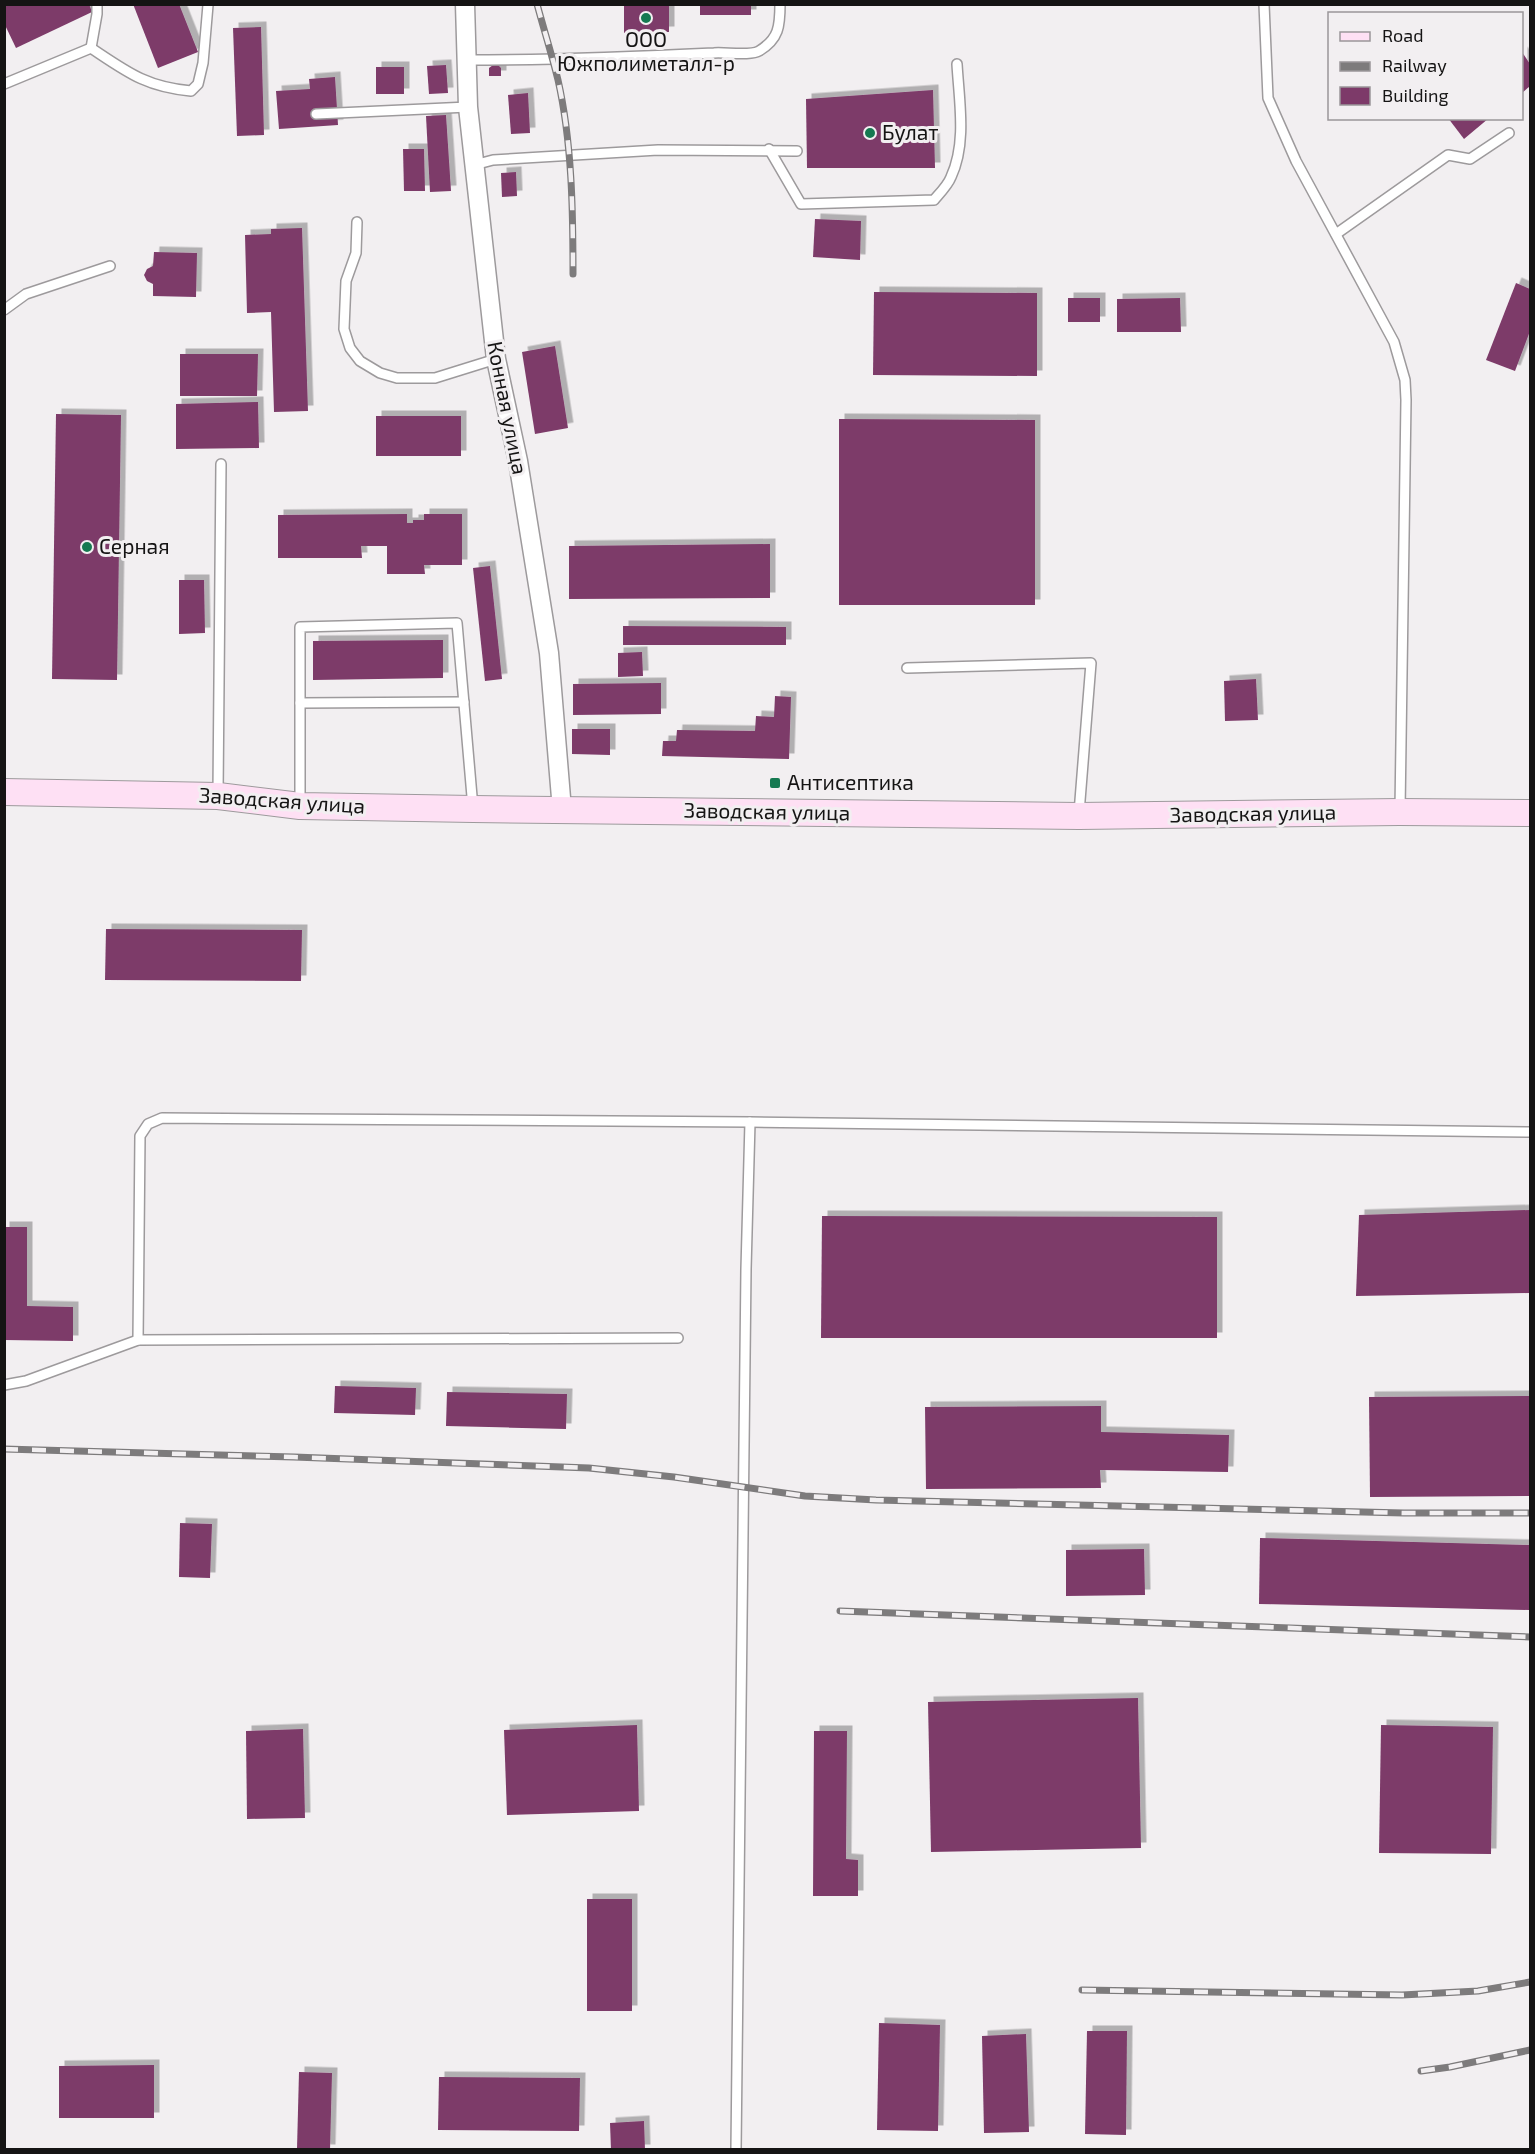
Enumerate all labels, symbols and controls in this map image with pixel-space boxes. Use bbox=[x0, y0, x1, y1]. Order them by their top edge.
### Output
marker: ООО Южполиметалл-р bbox=[639, 11, 653, 25]
legend bbox=[1328, 12, 1523, 120]
text: Road bbox=[1382, 24, 1423, 46]
place label: ООО Южполиметалл-р bbox=[557, 26, 735, 75]
text: Railway bbox=[1382, 54, 1447, 76]
text: Building bbox=[1382, 84, 1449, 106]
place label: Булат bbox=[882, 119, 939, 145]
marker: Булат bbox=[863, 126, 877, 140]
street label: Конная улица bbox=[482, 339, 534, 477]
place label: Серная bbox=[99, 533, 170, 558]
marker: Серная bbox=[80, 540, 94, 554]
place label: Антисептика bbox=[787, 769, 914, 794]
marker: Антисептика bbox=[768, 776, 782, 790]
street label: Заводская улица bbox=[198, 781, 366, 819]
street label: Заводская улица bbox=[683, 797, 851, 825]
street label: Заводская улица bbox=[1169, 799, 1337, 827]

